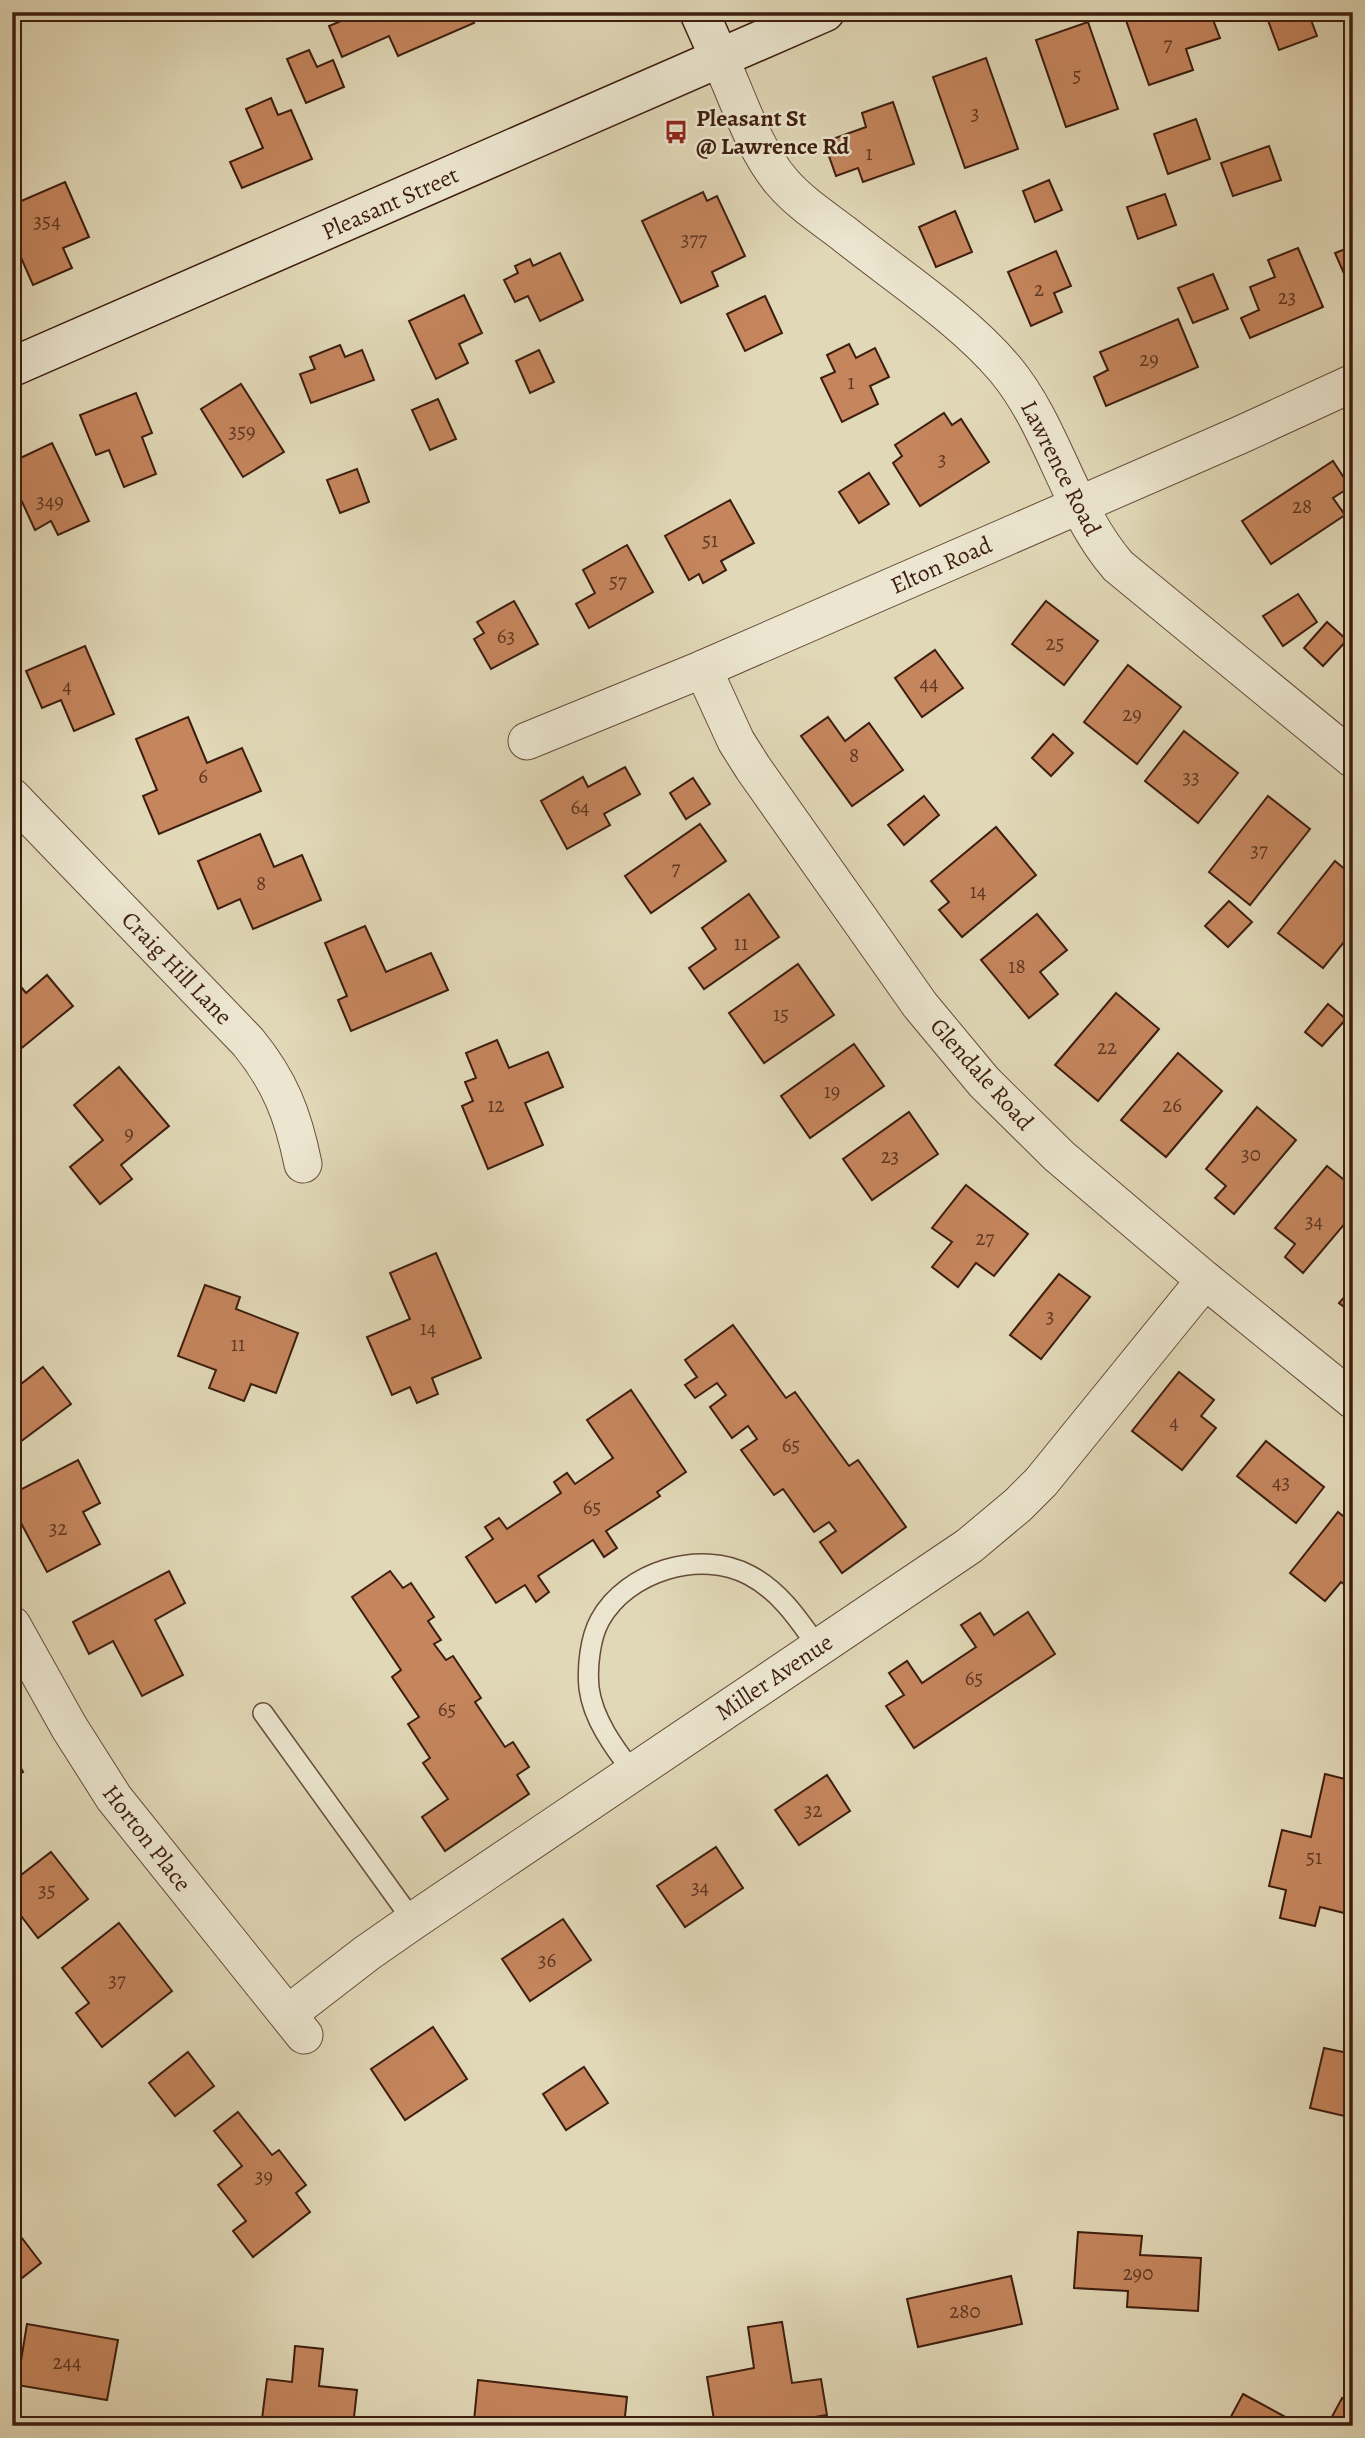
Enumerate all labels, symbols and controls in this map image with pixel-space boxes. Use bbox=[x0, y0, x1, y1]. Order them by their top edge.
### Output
house number: 7 bbox=[1164, 30, 1173, 58]
house number: 5 bbox=[1072, 61, 1082, 89]
house number: 3 bbox=[971, 99, 979, 127]
place label: Pleasant St @ Lawrence Rd bbox=[696, 102, 850, 162]
bus stop icon: Pleasant St @ Lawrence Rd bbox=[662, 118, 690, 146]
house number: 1 bbox=[865, 139, 873, 167]
street label: Pleasant Street bbox=[316, 159, 464, 247]
house number: 354 bbox=[33, 207, 61, 235]
house number: 377 bbox=[681, 225, 707, 253]
house number: 2 bbox=[1034, 275, 1044, 303]
house number: 23 bbox=[1278, 283, 1296, 311]
house number: 29 bbox=[1139, 345, 1159, 373]
house number: 1 bbox=[847, 368, 855, 396]
street label: Lawrence Road bbox=[1013, 395, 1109, 541]
house number: 359 bbox=[228, 417, 256, 445]
house number: 3 bbox=[938, 445, 946, 473]
house number: 349 bbox=[36, 487, 64, 515]
house number: 28 bbox=[1292, 492, 1312, 520]
house number: 51 bbox=[702, 526, 718, 554]
street label: Elton Road bbox=[885, 528, 997, 602]
house number: 57 bbox=[609, 567, 627, 595]
house number: 63 bbox=[497, 622, 515, 650]
house number: 25 bbox=[1045, 629, 1065, 657]
house number: 44 bbox=[919, 669, 939, 697]
house number: 4 bbox=[62, 672, 72, 700]
house number: 29 bbox=[1122, 700, 1142, 728]
house number: 8 bbox=[849, 741, 859, 769]
house number: 6 bbox=[198, 762, 208, 790]
house number: 33 bbox=[1182, 763, 1200, 791]
house number: 64 bbox=[570, 793, 590, 821]
house number: 37 bbox=[1250, 836, 1268, 864]
house number: 7 bbox=[672, 854, 681, 882]
house number: 8 bbox=[256, 869, 266, 897]
house number: 14 bbox=[970, 877, 986, 905]
street label: Craig Hill Lane bbox=[115, 904, 239, 1032]
house number: 11 bbox=[734, 929, 748, 957]
house number: 18 bbox=[1008, 952, 1026, 980]
house number: 15 bbox=[773, 1000, 789, 1028]
street label: Glendale Road bbox=[923, 1011, 1041, 1137]
house number: 22 bbox=[1097, 1033, 1117, 1061]
house number: 19 bbox=[824, 1077, 840, 1105]
house number: 12 bbox=[487, 1091, 505, 1119]
house number: 26 bbox=[1162, 1091, 1182, 1119]
house number: 9 bbox=[124, 1119, 134, 1147]
house number: 30 bbox=[1241, 1140, 1261, 1168]
house number: 23 bbox=[881, 1142, 899, 1170]
house number: 34 bbox=[1305, 1207, 1323, 1235]
house number: 27 bbox=[976, 1224, 995, 1252]
house number: 3 bbox=[1046, 1302, 1054, 1330]
house number: 14 bbox=[420, 1314, 436, 1342]
house number: 11 bbox=[231, 1330, 245, 1358]
house number: 4 bbox=[1169, 1408, 1179, 1436]
house number: 65 bbox=[782, 1431, 800, 1459]
house number: 43 bbox=[1272, 1468, 1290, 1496]
house number: 65 bbox=[583, 1493, 601, 1521]
house number: 32 bbox=[49, 1514, 67, 1542]
street label: Miller Avenue bbox=[709, 1626, 839, 1728]
house number: 65 bbox=[965, 1664, 983, 1692]
house number: 65 bbox=[438, 1695, 456, 1723]
street label: Horton Place bbox=[95, 1778, 199, 1898]
house number: 32 bbox=[804, 1796, 822, 1824]
house number: 51 bbox=[1306, 1843, 1322, 1871]
house number: 34 bbox=[691, 1873, 709, 1901]
house number: 35 bbox=[38, 1876, 56, 1904]
house number: 36 bbox=[538, 1946, 557, 1974]
house number: 37 bbox=[108, 1966, 126, 1994]
house number: 39 bbox=[255, 2162, 273, 2190]
house number: 290 bbox=[1123, 2259, 1153, 2287]
house number: 280 bbox=[949, 2297, 981, 2325]
house number: 244 bbox=[52, 2348, 82, 2376]

